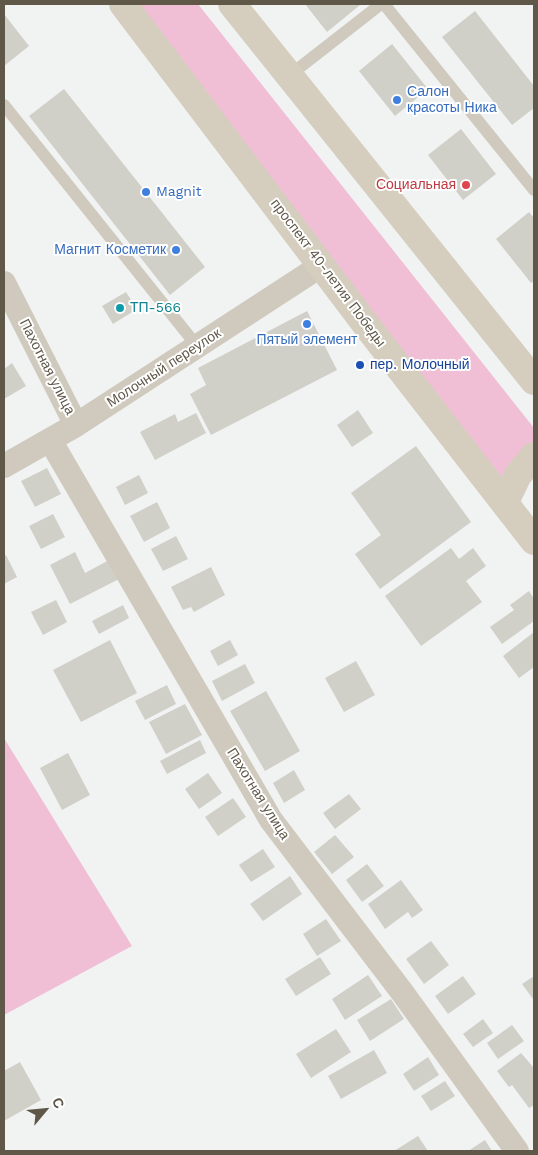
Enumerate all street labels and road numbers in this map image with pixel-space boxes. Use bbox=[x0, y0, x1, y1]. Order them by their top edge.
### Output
street label: проспект 40-летия Победы bbox=[267, 196, 389, 350]
street label: Пахотная улица bbox=[16, 316, 78, 418]
street label: Молочный переулок bbox=[104, 325, 224, 411]
street label: Пахотная улица bbox=[223, 745, 293, 843]

